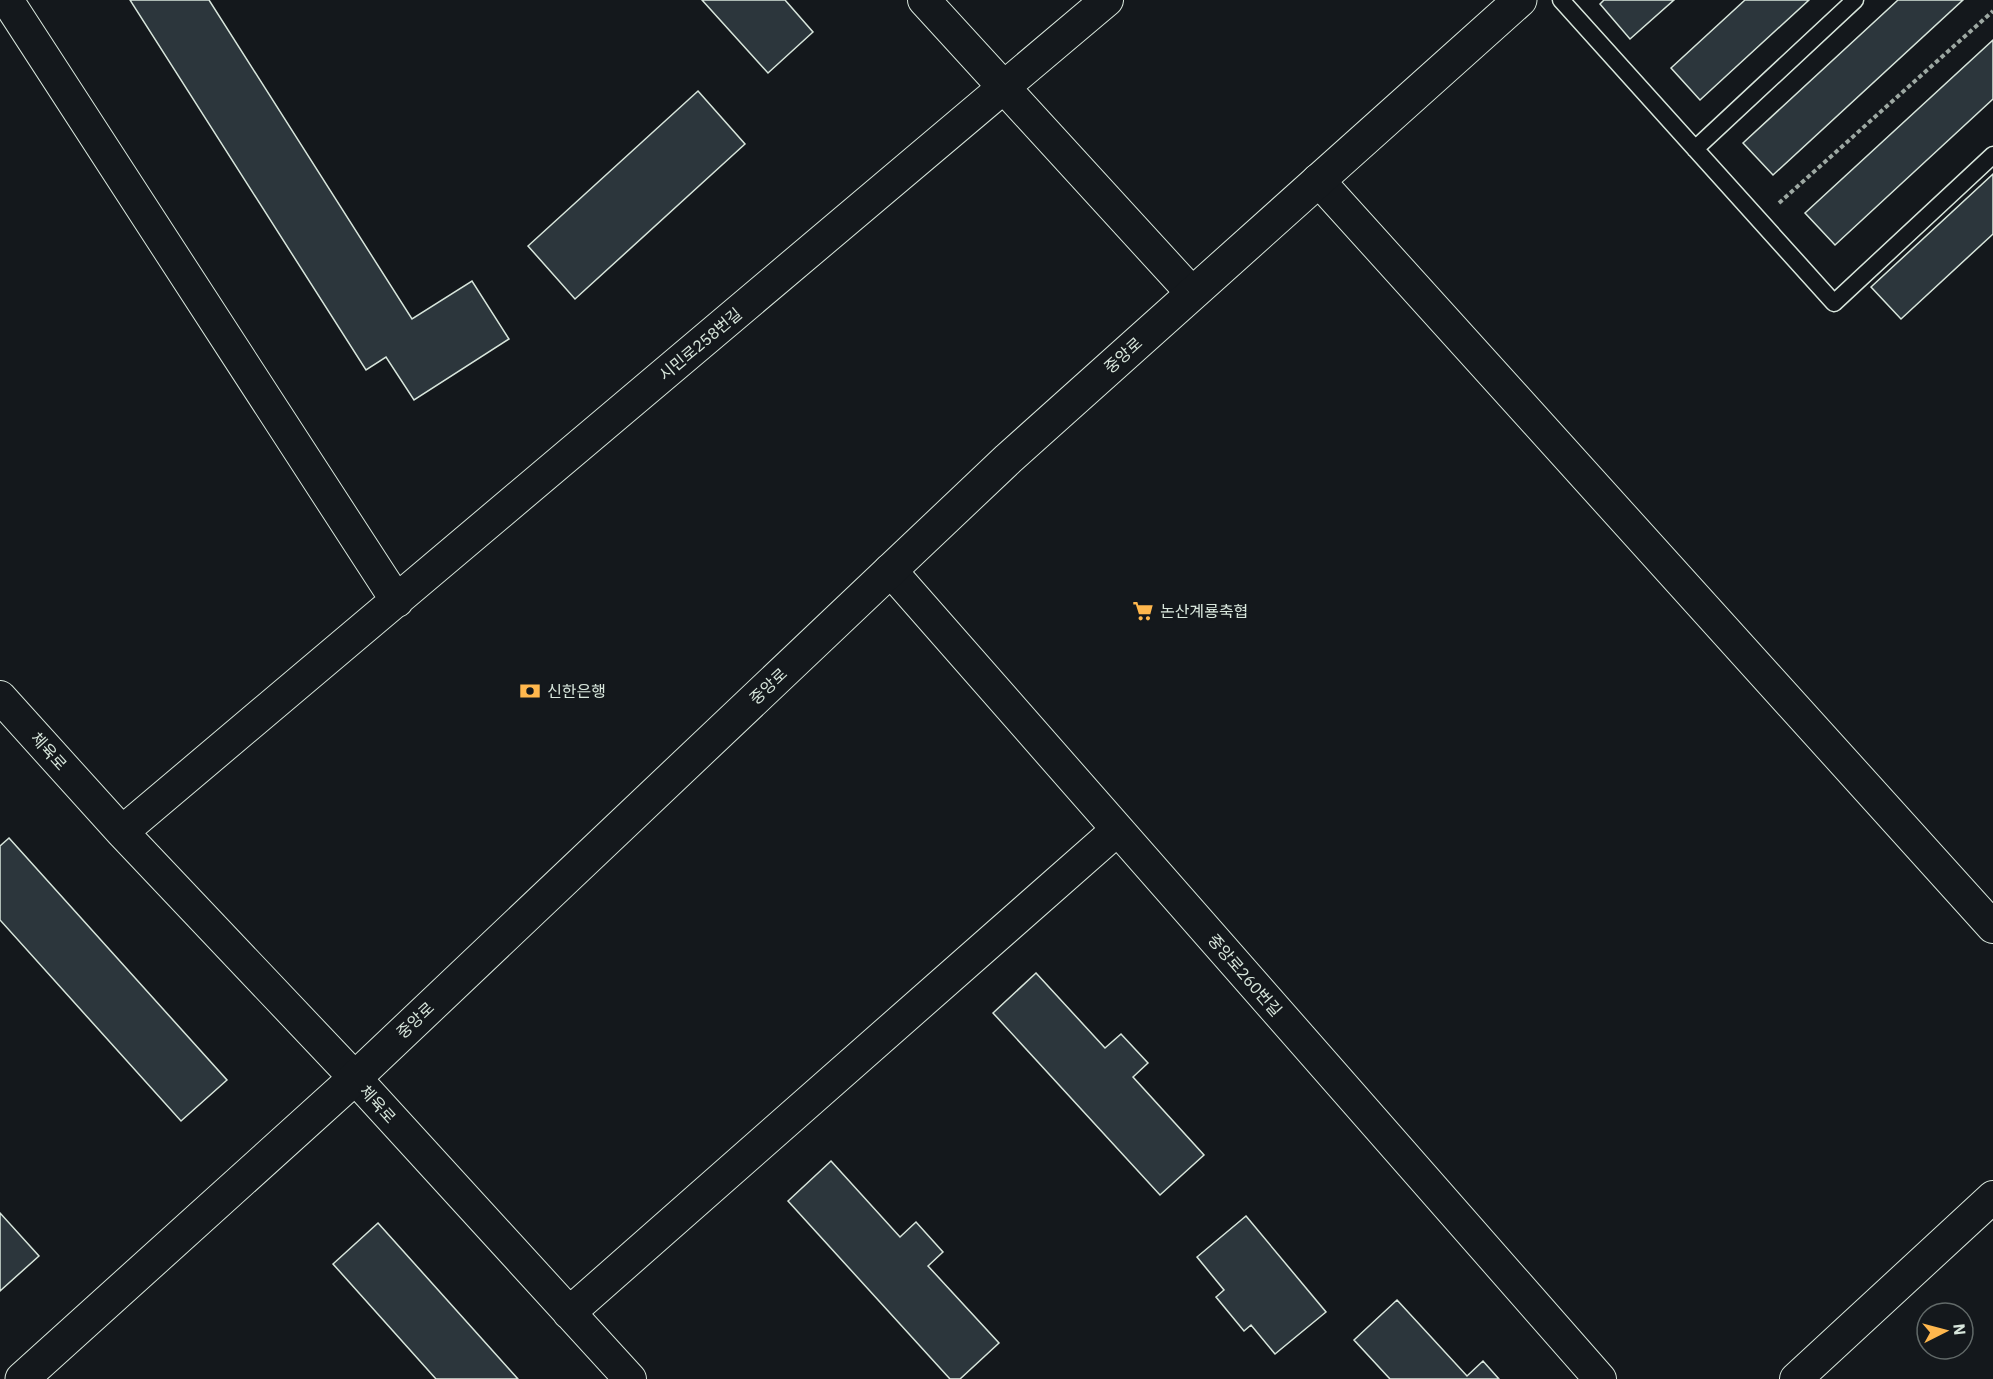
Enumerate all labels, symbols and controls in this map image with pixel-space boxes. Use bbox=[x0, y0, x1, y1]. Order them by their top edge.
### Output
street label: 시민로258번길 bbox=[654, 303, 746, 385]
street label: 중앙로 bbox=[1100, 333, 1146, 377]
supermarket icon: 논산계룡축협 bbox=[1131, 599, 1155, 623]
place label: 논산계룡축협 bbox=[1160, 601, 1248, 621]
street label: 중앙로 bbox=[745, 663, 791, 708]
bank icon: 신한은행 bbox=[518, 679, 542, 703]
place label: 신한은행 bbox=[547, 681, 606, 701]
street label: 체육로 bbox=[27, 728, 71, 774]
street label: 중앙로260번길 bbox=[1204, 930, 1286, 1020]
street label: 중앙로 bbox=[392, 997, 438, 1042]
street label: 체육로 bbox=[356, 1081, 400, 1127]
north arrow bbox=[1915, 1301, 1975, 1361]
text: N bbox=[1949, 1323, 1970, 1336]

